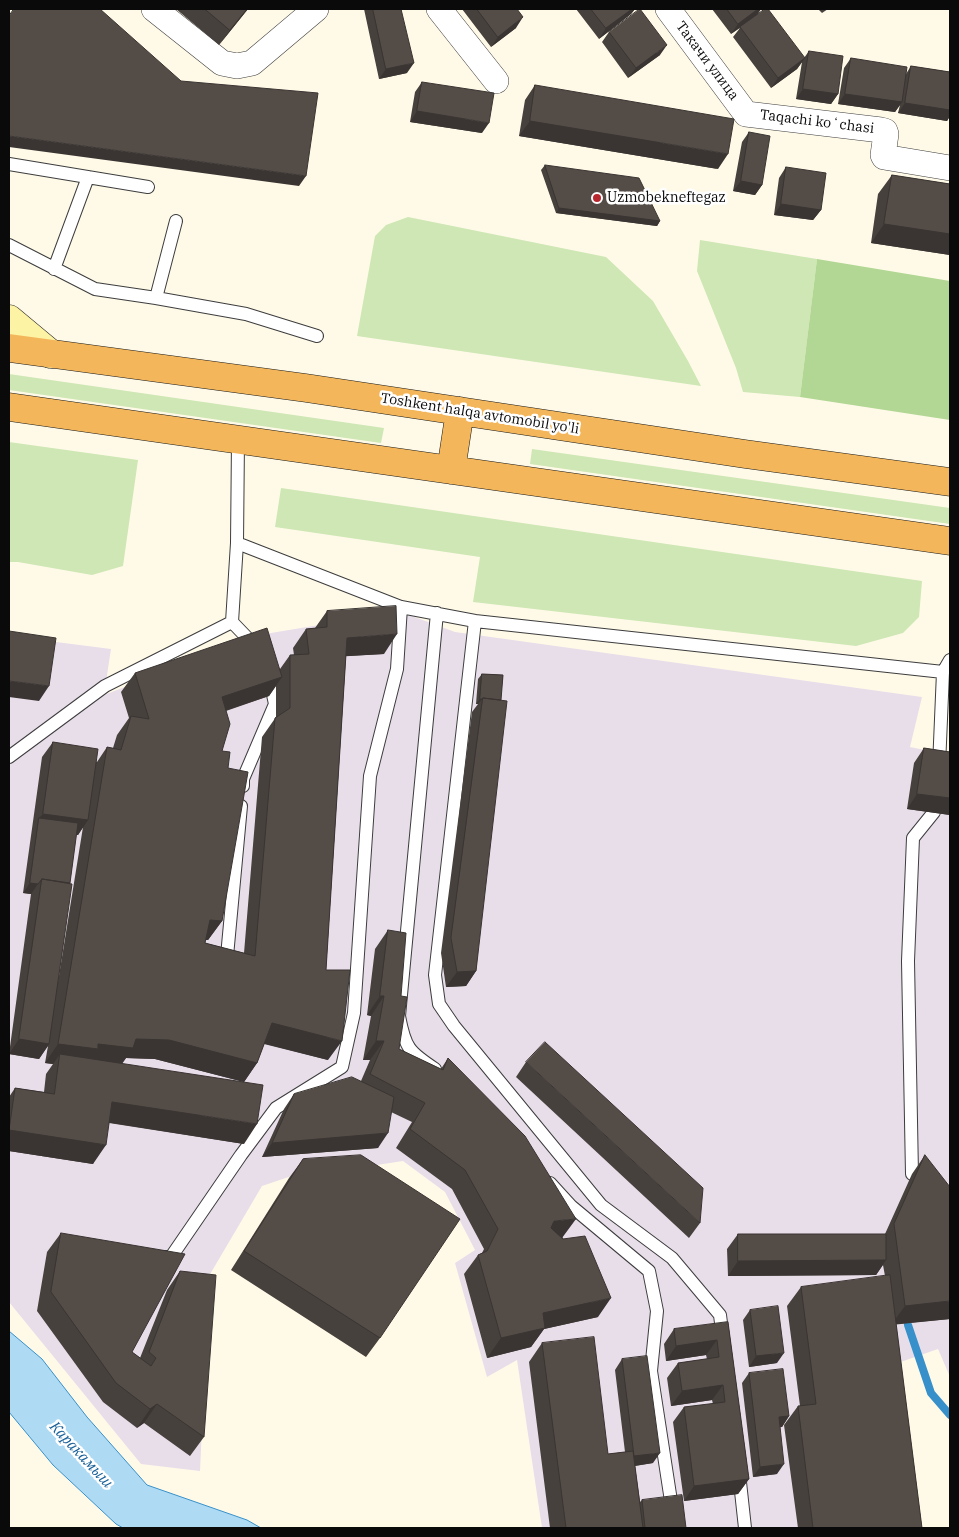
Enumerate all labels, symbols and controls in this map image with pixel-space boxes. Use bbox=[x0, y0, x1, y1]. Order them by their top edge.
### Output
street label: Такачи улица bbox=[672, 18, 742, 104]
street label: Taqachi koʻchasi bbox=[759, 107, 875, 137]
place label: Uzmobekneftegaz bbox=[607, 190, 726, 206]
marker: Uzmobekneftegaz bbox=[591, 192, 603, 204]
street label: Toshkent halqa avtomobil yo'li bbox=[380, 390, 580, 438]
water label: Каракамыш bbox=[46, 1418, 116, 1492]

